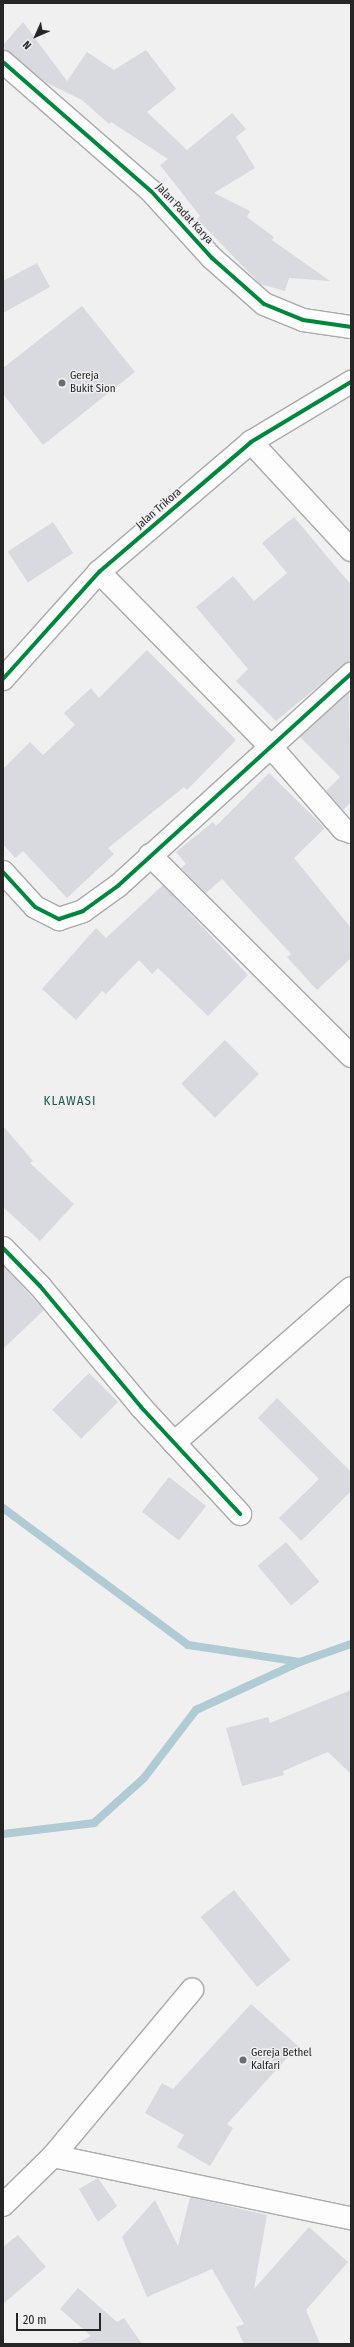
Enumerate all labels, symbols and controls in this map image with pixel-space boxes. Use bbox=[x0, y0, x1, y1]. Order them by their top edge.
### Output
north arrow bbox=[16, 16, 56, 56]
text: N bbox=[20, 38, 34, 52]
street label: Jalan Padat Karya bbox=[153, 181, 215, 247]
place label: Gereja Bukit Sion bbox=[70, 370, 116, 396]
marker: Gereja Bukit Sion bbox=[57, 378, 67, 388]
street label: Jalan Trikora bbox=[134, 486, 184, 532]
district label: KLAWASI bbox=[44, 1093, 96, 1109]
place label: Gereja Bethel Kalfari bbox=[251, 2047, 312, 2073]
marker: Gereja Bethel Kalfari bbox=[238, 2055, 248, 2065]
scale bar bbox=[18, 2305, 103, 2331]
text: 20 m bbox=[23, 2313, 47, 2327]

